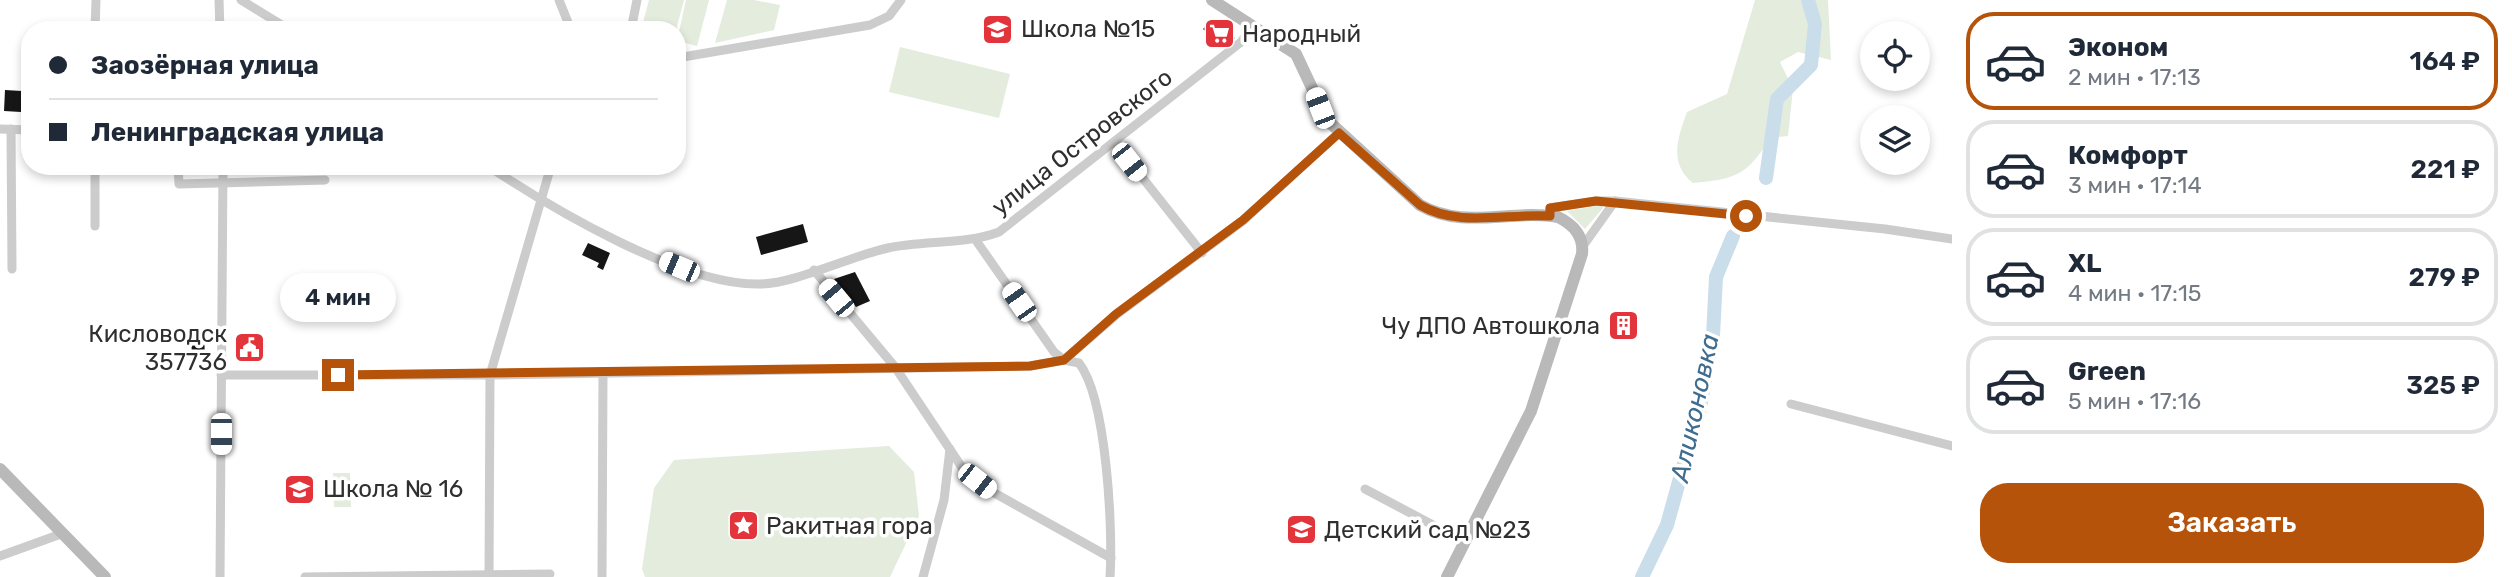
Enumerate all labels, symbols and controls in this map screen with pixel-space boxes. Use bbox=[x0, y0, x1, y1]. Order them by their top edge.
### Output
school or university icon: Школа №15 bbox=[981, 12, 1015, 46]
place label: Школа №15 bbox=[1021, 15, 1155, 43]
supermarket icon: Народный bbox=[1202, 17, 1236, 51]
place label: Народный bbox=[1242, 20, 1361, 48]
map controls bbox=[1860, 21, 1930, 175]
button: locate bbox=[1860, 21, 1930, 91]
icon: car bbox=[1984, 30, 2047, 93]
text: Эконом bbox=[2068, 32, 2168, 63]
text: 164 ₽ bbox=[2409, 46, 2480, 77]
text: Заозёрная улица bbox=[91, 50, 319, 81]
street label: улица Островского bbox=[986, 63, 1178, 221]
text: 2 мин · 17:13 bbox=[2068, 63, 2201, 91]
car bbox=[1303, 85, 1338, 131]
button: layers bbox=[1860, 105, 1930, 175]
text: Ленинградская улица bbox=[91, 117, 384, 148]
icon: car bbox=[1984, 138, 2047, 201]
car bbox=[1108, 139, 1151, 185]
text: Комфорт bbox=[2068, 140, 2188, 171]
text: 221 ₽ bbox=[2410, 154, 2480, 185]
text: 3 мин · 17:14 bbox=[2068, 171, 2202, 199]
route start bbox=[1730, 200, 1762, 232]
icon: car bbox=[1984, 246, 2047, 309]
text: XL bbox=[2068, 248, 2101, 279]
car bbox=[656, 249, 703, 285]
text: 279 ₽ bbox=[2408, 262, 2480, 293]
callout: 4 мин bbox=[280, 274, 396, 322]
car bbox=[815, 275, 858, 321]
car bbox=[999, 279, 1040, 325]
text: 4 мин · 17:15 bbox=[2068, 279, 2202, 307]
text: 4 мин bbox=[305, 283, 371, 311]
building icon: Чу ДПО Автошкола bbox=[1606, 309, 1640, 343]
place label: Чу ДПО Автошкола bbox=[1382, 312, 1600, 340]
place label: Кисловодск 357736 bbox=[88, 320, 227, 376]
public building icon: Кисловодск 357736 bbox=[233, 331, 267, 365]
water label: Аликоновка bbox=[1664, 331, 1726, 487]
icon: car bbox=[1984, 354, 2047, 417]
text: Green bbox=[2068, 356, 2146, 387]
route end bbox=[322, 359, 354, 391]
text: 325 ₽ bbox=[2406, 370, 2480, 401]
text: 5 мин · 17:16 bbox=[2068, 387, 2201, 415]
car bbox=[211, 413, 232, 455]
car bbox=[954, 460, 1001, 502]
school or university icon: Школа № 16 bbox=[283, 472, 317, 506]
place label: Школа № 16 bbox=[323, 475, 463, 503]
button: Заказать bbox=[1980, 483, 2484, 563]
place icon: Ракитная гора bbox=[726, 509, 760, 543]
place label: Ракитная гора bbox=[766, 512, 933, 540]
school or university icon: Детский сад №23 bbox=[1284, 513, 1318, 547]
place label: Детский сад №23 bbox=[1324, 516, 1531, 544]

